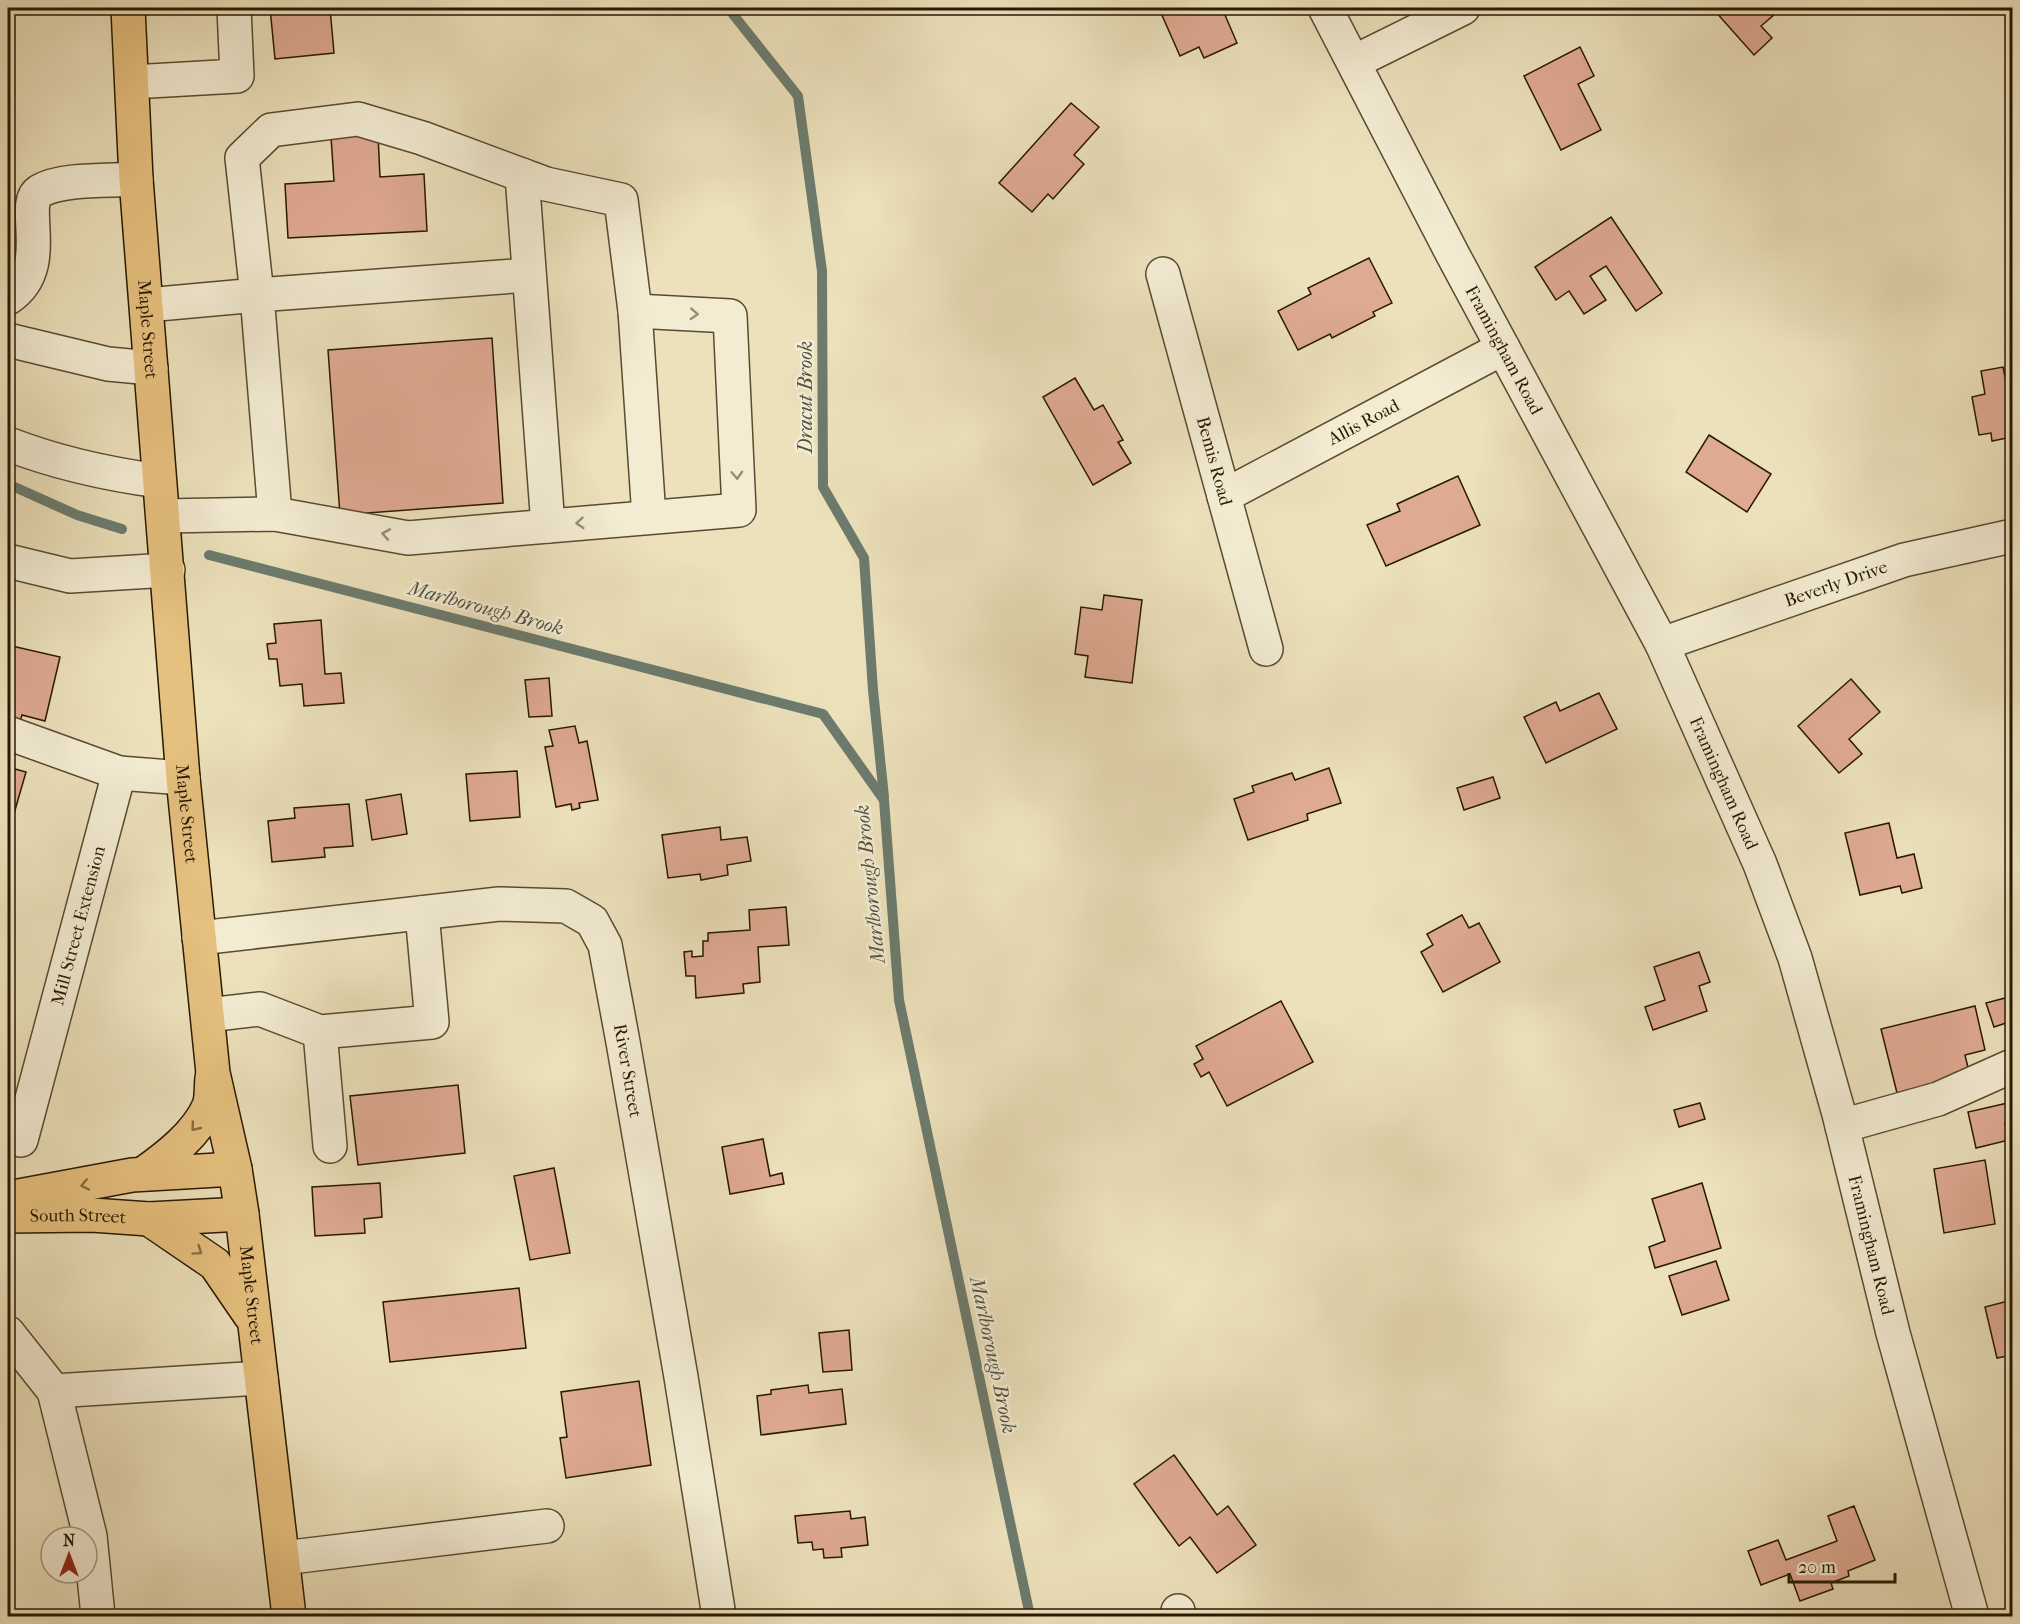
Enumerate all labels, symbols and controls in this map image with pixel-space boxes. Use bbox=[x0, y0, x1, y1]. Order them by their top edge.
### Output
street label: Maple Street bbox=[133, 279, 162, 380]
street label: Framingham Road bbox=[1461, 282, 1547, 418]
one-way arrow bbox=[689, 308, 698, 321]
water label: Dracut Brook bbox=[794, 341, 817, 455]
street label: Allis Road bbox=[1324, 394, 1403, 450]
street label: Bemis Road bbox=[1192, 414, 1237, 508]
one-way arrow bbox=[731, 470, 744, 479]
one-way arrow bbox=[575, 516, 585, 529]
one-way arrow bbox=[381, 528, 391, 541]
street label: Beverly Drive bbox=[1782, 556, 1890, 611]
water label: Marlborough Brook bbox=[404, 576, 566, 640]
street label: Framingham Road bbox=[1685, 713, 1763, 853]
street label: Maple Street bbox=[171, 763, 202, 865]
water label: Marlborough Brook bbox=[850, 803, 890, 967]
street label: Mill Street Extension bbox=[47, 843, 110, 1008]
street label: River Street bbox=[609, 1022, 646, 1120]
one-way arrow bbox=[191, 1120, 202, 1131]
street label: Framingham Road bbox=[1844, 1173, 1899, 1317]
one-way arrow bbox=[81, 1178, 91, 1191]
street label: South Street bbox=[30, 1204, 127, 1228]
one-way arrow bbox=[191, 1244, 202, 1255]
street label: Maple Street bbox=[235, 1244, 268, 1346]
water label: Marlborough Brook bbox=[965, 1273, 1021, 1435]
north arrow bbox=[39, 1525, 99, 1585]
text: N bbox=[63, 1531, 76, 1550]
scale bar bbox=[1789, 1546, 1896, 1584]
text: 20 m bbox=[1798, 1557, 1836, 1578]

